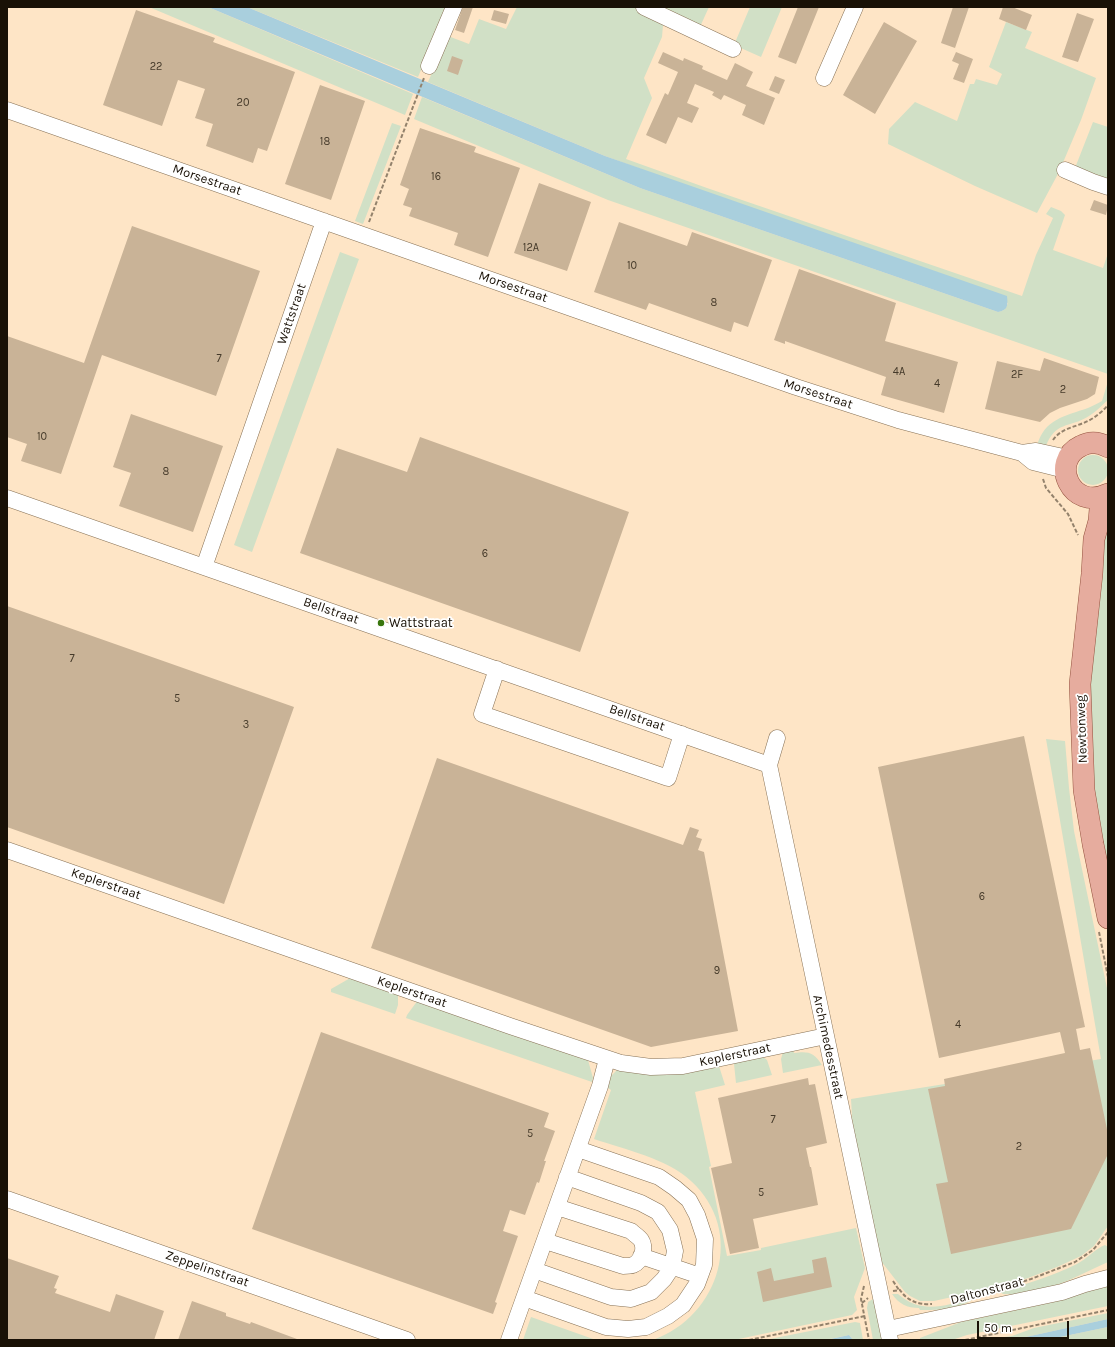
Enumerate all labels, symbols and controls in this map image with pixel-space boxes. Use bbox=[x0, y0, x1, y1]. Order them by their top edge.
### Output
house number: 22 bbox=[150, 60, 162, 74]
house number: 20 bbox=[237, 96, 249, 110]
house number: 18 bbox=[320, 135, 330, 149]
street label: Morsestraat bbox=[170, 161, 244, 199]
house number: 16 bbox=[431, 170, 441, 184]
house number: 12A bbox=[523, 241, 539, 255]
house number: 10 bbox=[627, 259, 637, 273]
street label: Morsestraat bbox=[476, 268, 550, 306]
street label: Wattstraat bbox=[274, 281, 310, 347]
house number: 8 bbox=[711, 296, 717, 310]
house number: 7 bbox=[216, 352, 222, 366]
house number: 4A bbox=[893, 365, 905, 379]
house number: 2F bbox=[1011, 368, 1023, 382]
street label: Morsestraat bbox=[781, 375, 855, 413]
house number: 4 bbox=[934, 377, 940, 391]
house number: 2 bbox=[1060, 383, 1066, 397]
house number: 10 bbox=[37, 430, 47, 444]
house number: 8 bbox=[163, 465, 169, 479]
house number: 6 bbox=[482, 547, 488, 561]
street label: Bellstraat bbox=[301, 594, 361, 628]
place label: Wattstraat bbox=[389, 615, 453, 631]
marker: Wattstraat bbox=[376, 618, 386, 628]
house number: 7 bbox=[69, 652, 75, 666]
house number: 5 bbox=[174, 692, 180, 706]
street label: Newtonweg bbox=[1073, 695, 1091, 763]
street label: Bellstraat bbox=[607, 701, 667, 735]
house number: 3 bbox=[243, 718, 249, 732]
street label: Keplerstraat bbox=[69, 865, 143, 903]
house number: 6 bbox=[979, 890, 985, 904]
house number: 9 bbox=[714, 964, 720, 978]
street label: Keplerstraat bbox=[375, 973, 449, 1011]
street label: Archimedesstraat bbox=[809, 993, 847, 1101]
house number: 4 bbox=[955, 1018, 961, 1032]
street label: Keplerstraat bbox=[698, 1040, 772, 1070]
house number: 7 bbox=[770, 1113, 776, 1127]
house number: 5 bbox=[527, 1127, 533, 1141]
house number: 2 bbox=[1016, 1140, 1022, 1154]
house number: 5 bbox=[758, 1186, 764, 1200]
street label: Zeppelinstraat bbox=[163, 1247, 251, 1291]
street label: Daltonstraat bbox=[949, 1274, 1025, 1308]
scale bar bbox=[979, 1313, 1071, 1339]
text: 50 m bbox=[984, 1321, 1012, 1335]

